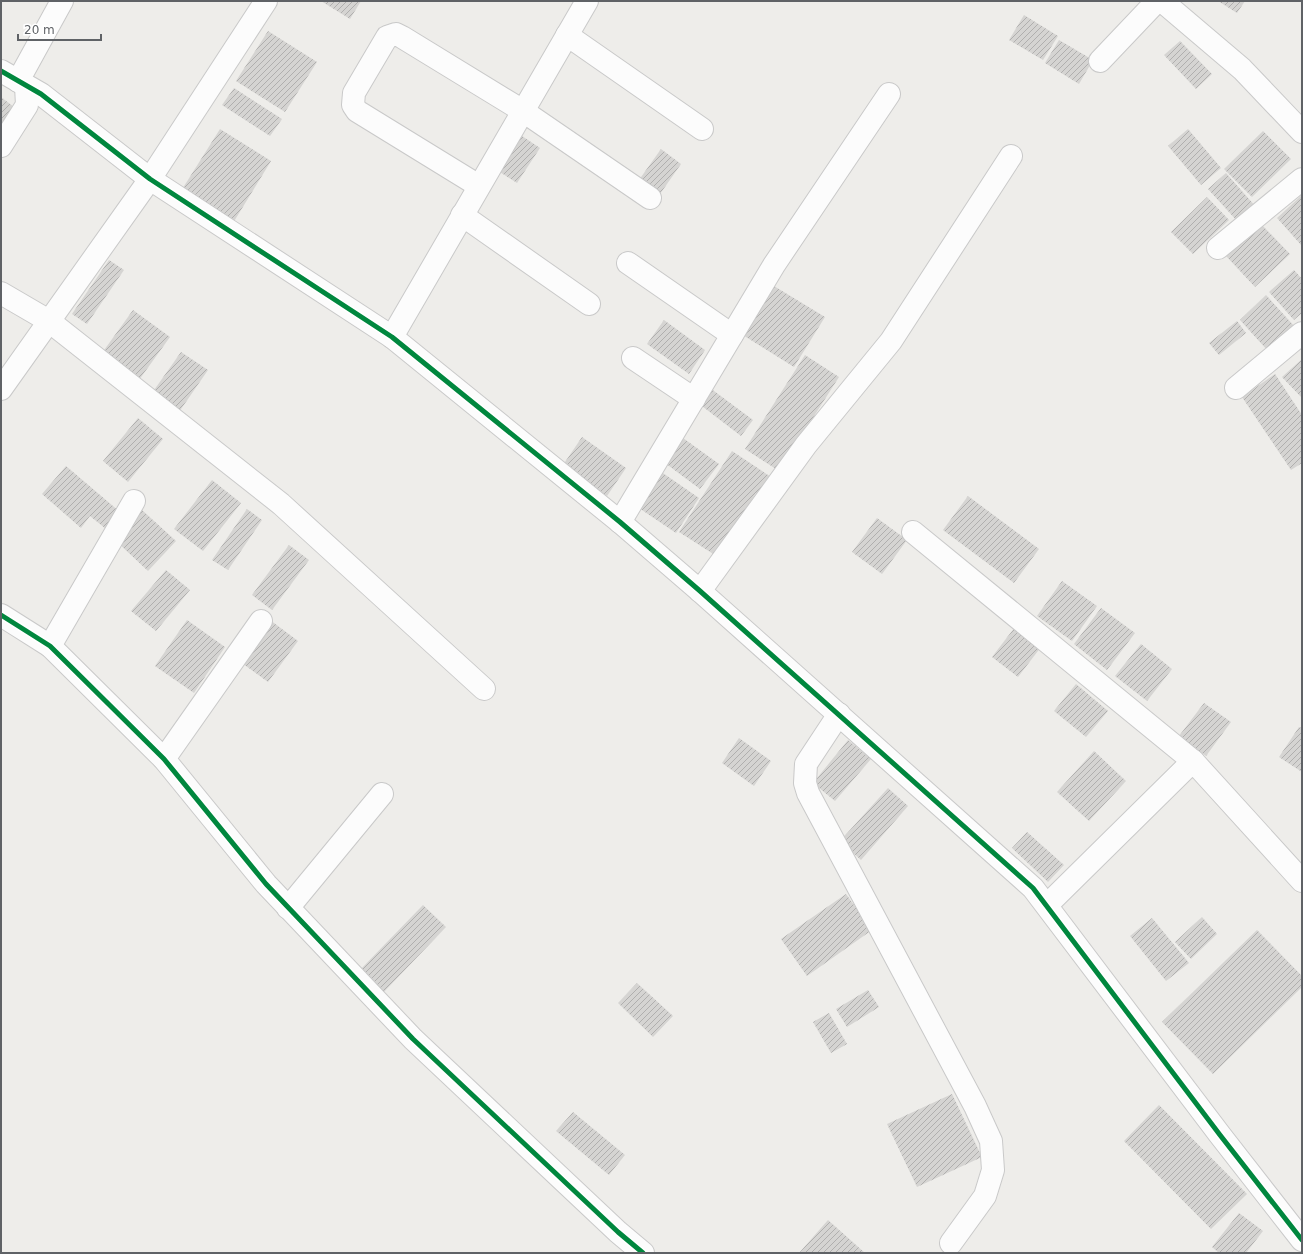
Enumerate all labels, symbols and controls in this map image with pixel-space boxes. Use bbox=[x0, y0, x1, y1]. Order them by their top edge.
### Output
scale bar bbox=[18, 16, 101, 42]
text: 20 m bbox=[24, 23, 55, 37]

